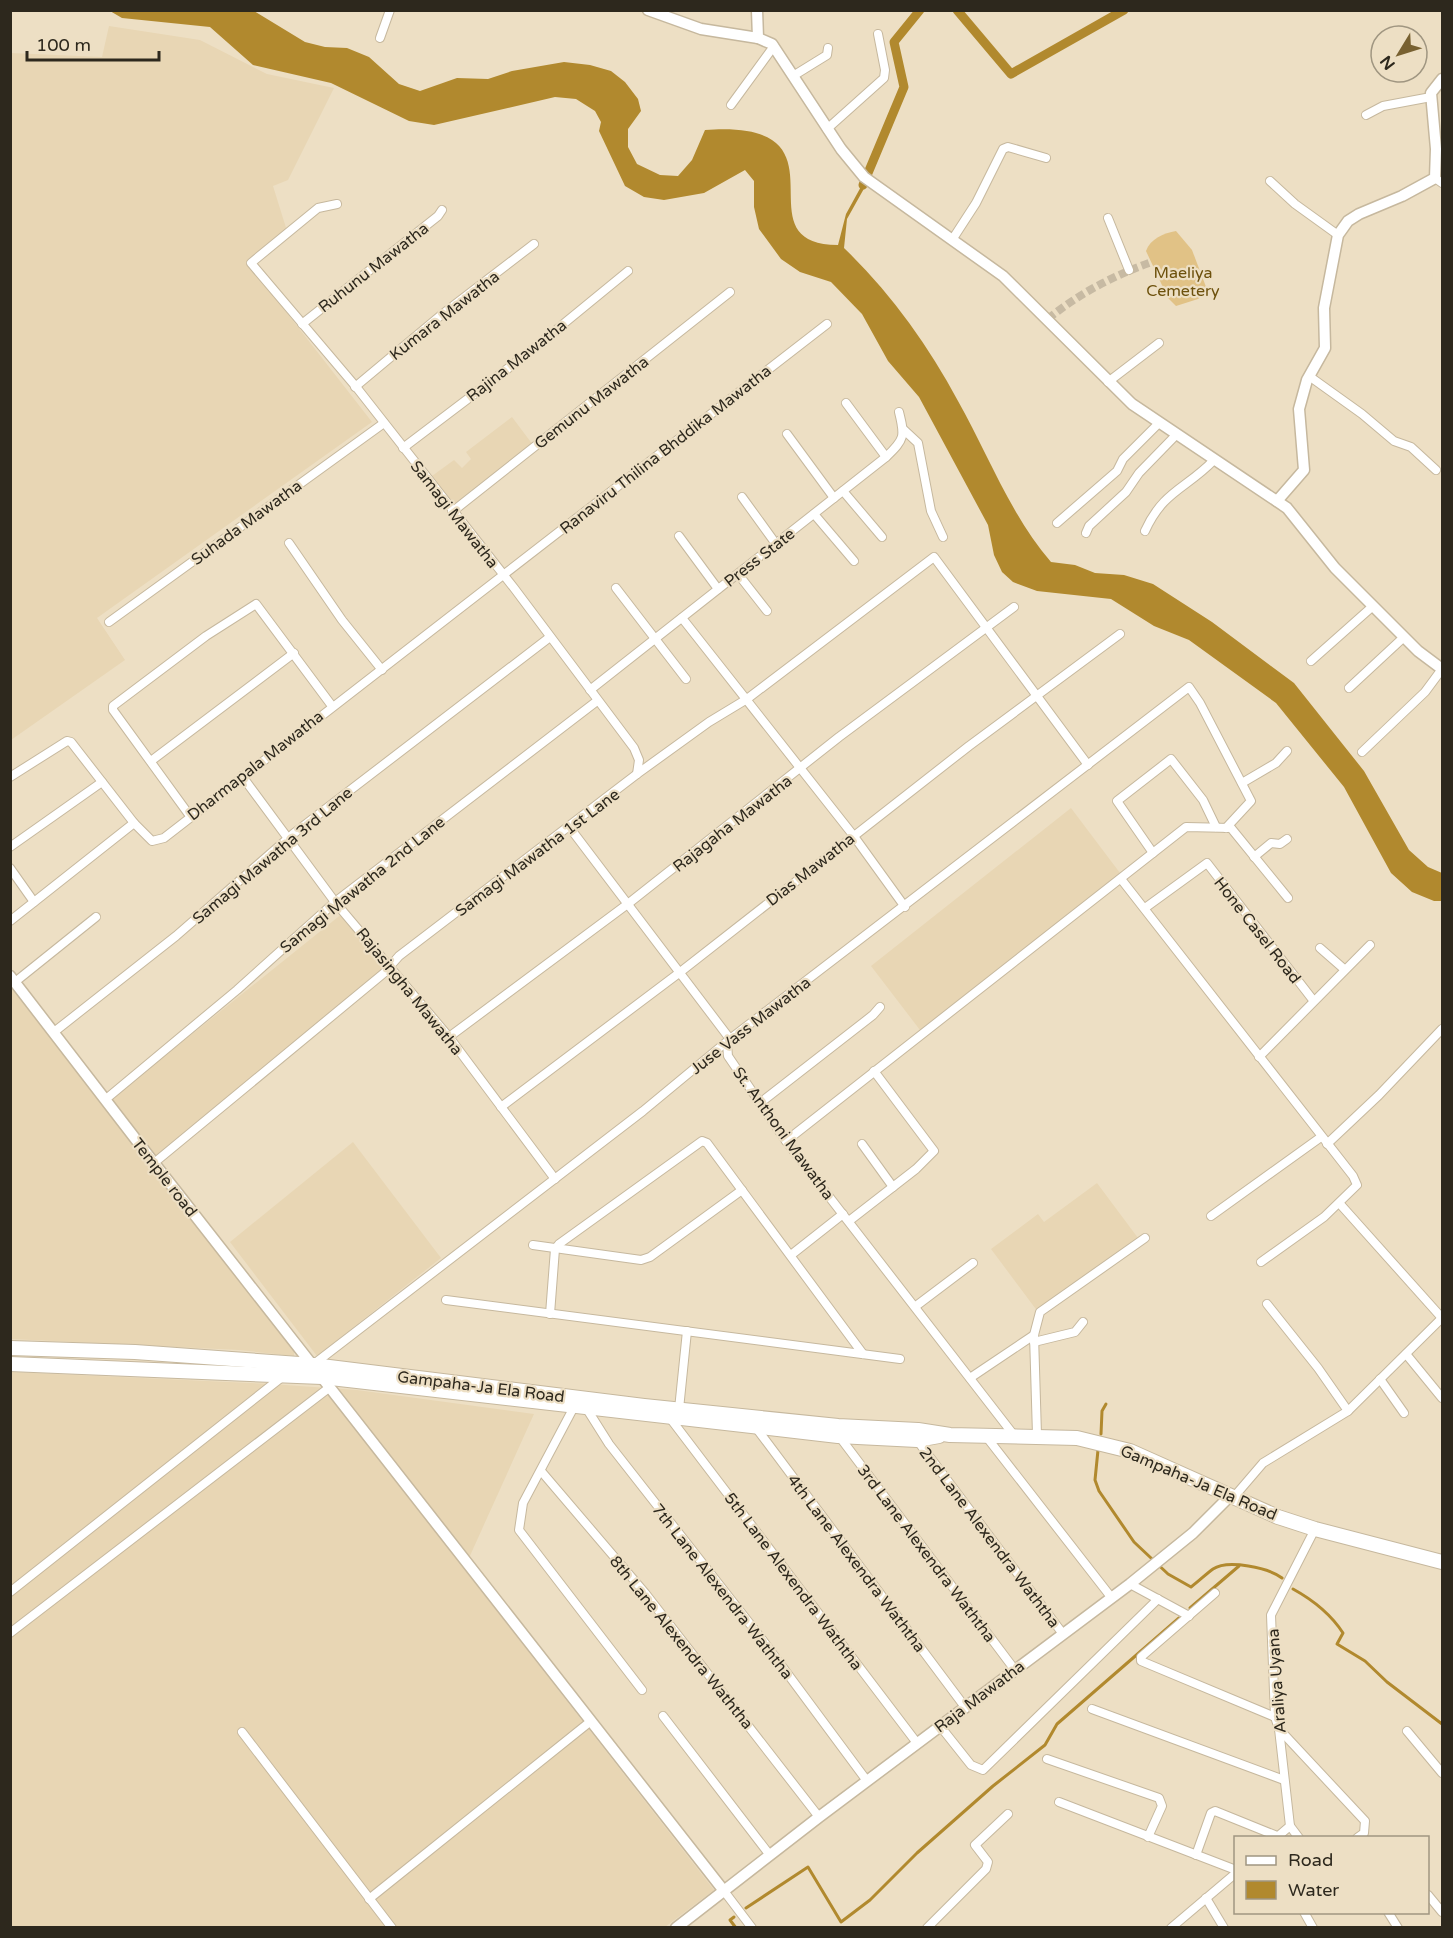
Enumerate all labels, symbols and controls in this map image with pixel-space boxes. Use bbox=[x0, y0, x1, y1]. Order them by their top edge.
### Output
scale bar bbox=[27, 24, 159, 62]
north arrow bbox=[1369, 24, 1429, 84]
text: 100 m bbox=[36, 34, 91, 56]
text: N bbox=[1376, 51, 1400, 74]
street label: Ruhunu Mawatha bbox=[314, 218, 433, 317]
park label: Maeliya Cemetery bbox=[1146, 263, 1220, 301]
street label: Kumara Mawatha bbox=[386, 267, 504, 365]
street label: Rajina Mawatha bbox=[462, 315, 571, 406]
street label: Gemunu Mawatha bbox=[530, 352, 653, 454]
street label: Ranaviru Thilina Bhddika Mawatha bbox=[556, 361, 775, 539]
street label: Samagi Mawatha bbox=[406, 457, 503, 573]
street label: Suhada Mawatha bbox=[187, 476, 306, 570]
street label: Press State bbox=[720, 524, 799, 592]
street label: Dharmapala Mawatha bbox=[184, 706, 328, 825]
street label: Rajagaha Mawatha bbox=[669, 771, 796, 877]
street label: Samagi Mawatha 3rd Lane bbox=[189, 783, 357, 929]
street label: Samagi Mawatha 1st Lane bbox=[452, 785, 624, 921]
street label: Samagi Mawatha 2nd Lane bbox=[276, 812, 449, 958]
street label: Dias Mawatha bbox=[762, 829, 859, 911]
street label: Hone Casel Road bbox=[1209, 873, 1305, 988]
street label: Rajasingha Mawatha bbox=[352, 924, 467, 1059]
street label: Juse Vass Mawatha bbox=[686, 973, 815, 1079]
street label: St. Anthoni Mawatha bbox=[728, 1063, 838, 1204]
street label: Temple road bbox=[127, 1134, 201, 1221]
street label: Gampaha-Ja Ela Road bbox=[396, 1367, 566, 1407]
street label: Gampaha-Ja Ela Road bbox=[1117, 1441, 1280, 1525]
street label: 2nd Lane Alexendra Waththa bbox=[915, 1443, 1064, 1632]
street label: 3rd Lane Alexendra Waththa bbox=[853, 1461, 1000, 1647]
street label: 4th Lane Alexendra Waththa bbox=[783, 1471, 930, 1656]
street label: 5th Lane Alexendra Waththa bbox=[720, 1489, 867, 1674]
street label: 7th Lane Alexendra Waththa bbox=[647, 1500, 797, 1683]
street label: 8th Lane Alexendra Waththa bbox=[605, 1552, 757, 1733]
street label: Araliya Uyana bbox=[1263, 1628, 1291, 1734]
street label: Raja Mawatha bbox=[930, 1656, 1029, 1737]
legend bbox=[1234, 1836, 1429, 1914]
text: Road bbox=[1288, 1849, 1333, 1871]
text: Water bbox=[1288, 1879, 1339, 1901]

